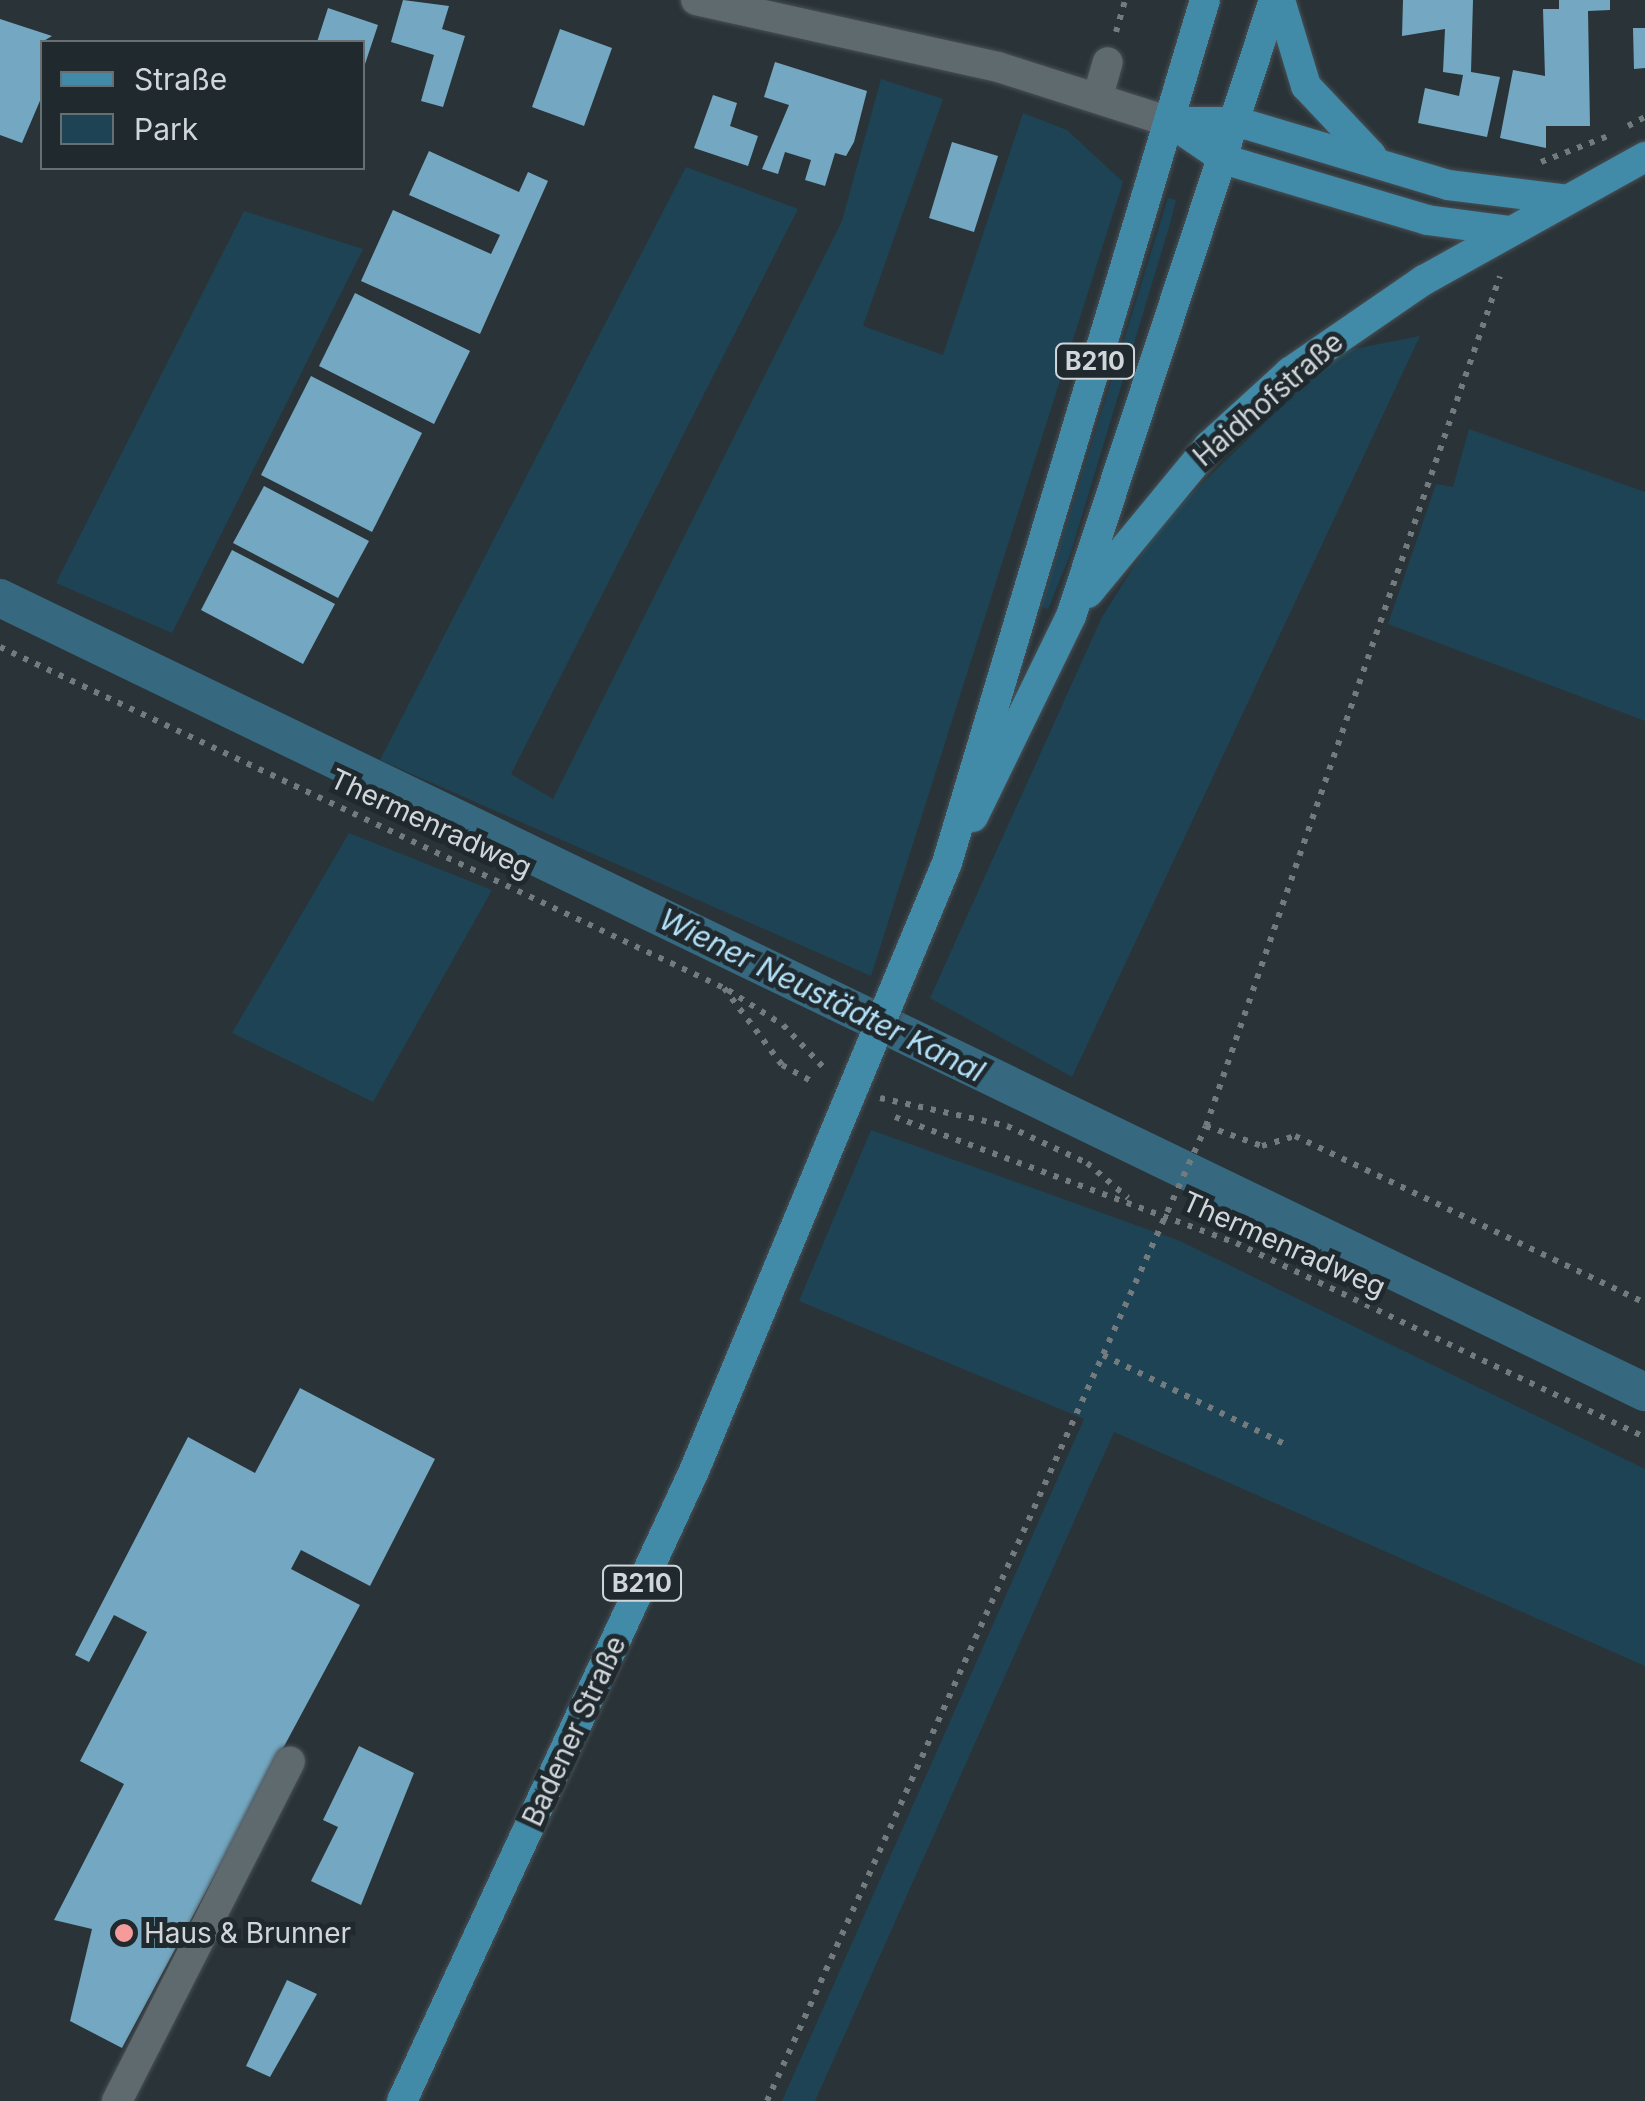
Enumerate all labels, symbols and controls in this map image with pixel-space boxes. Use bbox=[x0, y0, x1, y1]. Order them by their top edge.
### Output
legend bbox=[40, 40, 365, 170]
text: Straße bbox=[134, 61, 227, 97]
text: Park bbox=[134, 111, 198, 147]
street label: Haidhofstraße bbox=[1186, 325, 1350, 473]
road number: B210 bbox=[1055, 341, 1135, 381]
street label: Thermenradweg bbox=[325, 762, 537, 884]
water label: Wiener Neustädter Kanal bbox=[654, 901, 990, 1089]
street label: Thermenradweg bbox=[1177, 1184, 1391, 1304]
road number: B210 bbox=[602, 1563, 682, 1603]
street label: Badener Straße bbox=[515, 1631, 633, 1831]
place label: Haus & Brunner bbox=[144, 1916, 351, 1950]
marker: Haus & Brunner bbox=[113, 1922, 135, 1944]

